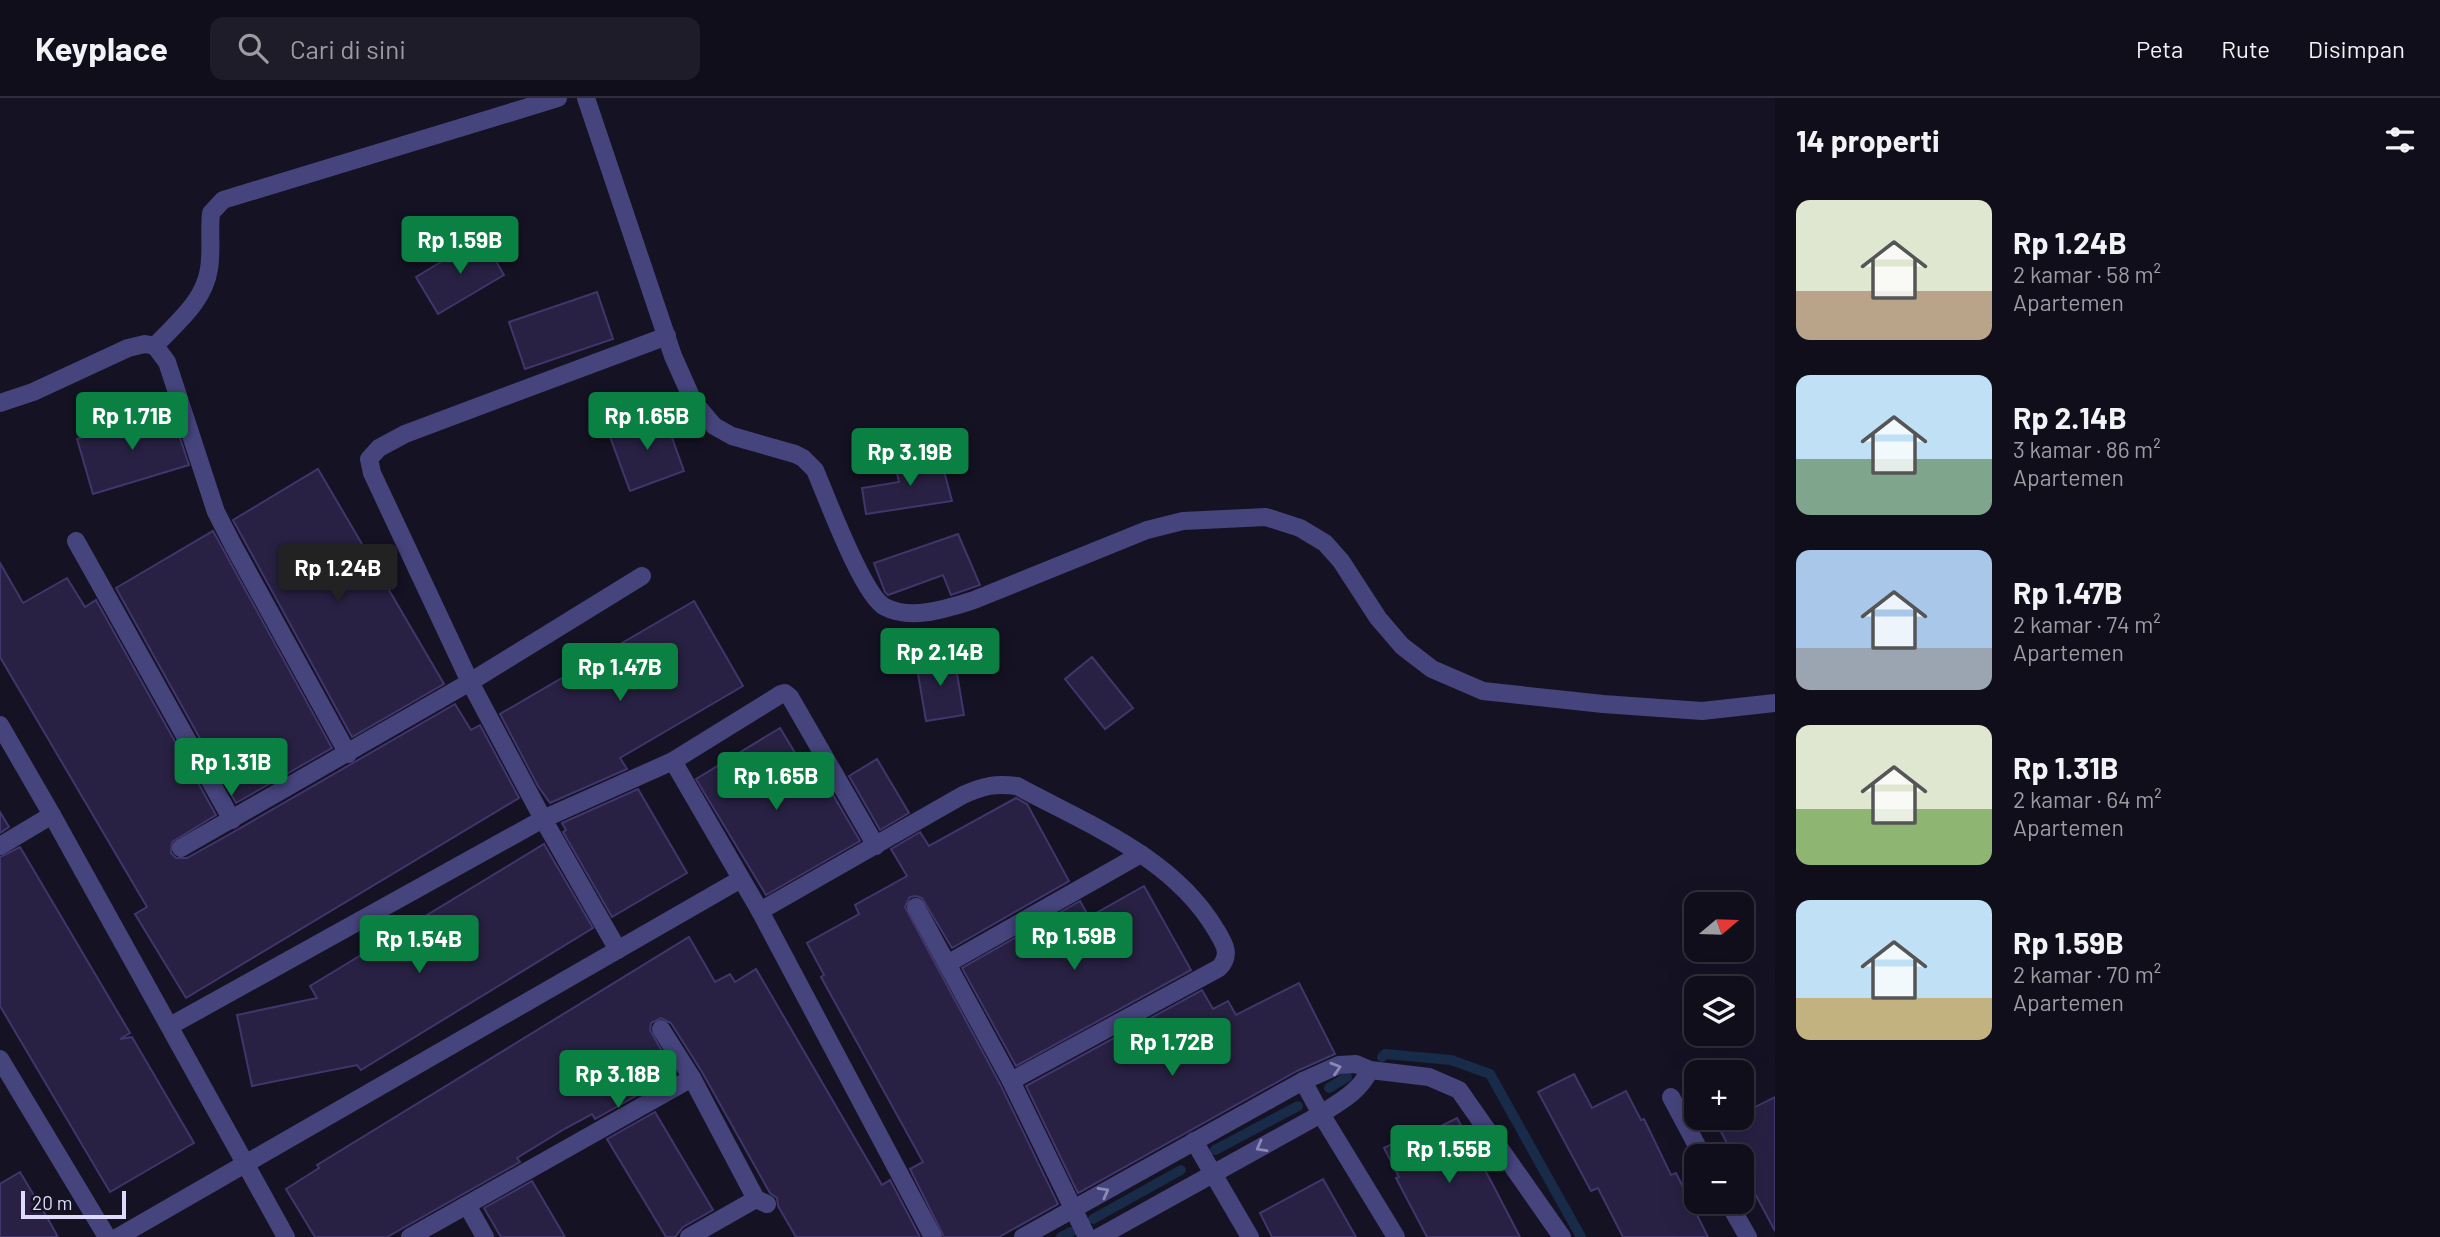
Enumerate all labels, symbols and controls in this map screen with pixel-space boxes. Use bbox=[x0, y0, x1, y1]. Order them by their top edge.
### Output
search box bbox=[210, 17, 700, 80]
text: Keyplace bbox=[35, 28, 168, 68]
icon: search bbox=[234, 29, 272, 67]
text: Cari di sini bbox=[290, 33, 406, 64]
text: Peta bbox=[2136, 34, 2183, 63]
text: Rute bbox=[2221, 34, 2270, 63]
text: Disimpan bbox=[2308, 34, 2405, 63]
icon: filters bbox=[2381, 121, 2419, 159]
text: 14 properti bbox=[1796, 122, 1940, 158]
pin: Rp 1.59B bbox=[388, 216, 532, 276]
text: Rp 1.24B bbox=[2013, 224, 2127, 260]
text: Rp 1.59B bbox=[417, 225, 503, 253]
icon: home bbox=[1852, 228, 1936, 312]
text: 2 kamar · 58 m² bbox=[2013, 260, 2161, 288]
text: Apartemen bbox=[2013, 288, 2124, 316]
pin: Rp 1.71B bbox=[60, 392, 204, 452]
pin: Rp 1.65B bbox=[575, 392, 719, 452]
text: Rp 2.14B bbox=[2013, 399, 2127, 435]
text: Rp 1.71B bbox=[92, 401, 172, 429]
text: Rp 1.65B bbox=[604, 401, 690, 429]
icon: home bbox=[1852, 403, 1936, 487]
pin: Rp 3.19B bbox=[838, 428, 982, 488]
text: 3 kamar · 86 m² bbox=[2013, 435, 2161, 463]
text: Rp 3.19B bbox=[867, 437, 953, 465]
text: Apartemen bbox=[2013, 463, 2124, 491]
pin: Rp 1.24B bbox=[266, 545, 410, 604]
text: Rp 1.24B bbox=[294, 553, 382, 581]
text: Rp 1.47B bbox=[2013, 574, 2123, 610]
icon: home bbox=[1852, 578, 1936, 662]
text: 2 kamar · 74 m² bbox=[2013, 610, 2161, 638]
pin: Rp 2.14B bbox=[868, 628, 1012, 688]
text: Rp 2.14B bbox=[896, 637, 984, 665]
text: Apartemen bbox=[2013, 638, 2124, 666]
pin: Rp 1.47B bbox=[548, 644, 692, 703]
text: Rp 1.47B bbox=[578, 652, 662, 680]
pin: Rp 1.31B bbox=[159, 738, 303, 798]
text: Rp 1.31B bbox=[191, 747, 271, 775]
text: Rp 1.31B bbox=[2013, 749, 2119, 785]
pin: Rp 1.65B bbox=[704, 752, 848, 812]
icon: home bbox=[1852, 753, 1936, 837]
text: Rp 1.65B bbox=[733, 761, 819, 789]
text: 2 kamar · 64 m² bbox=[2013, 785, 2162, 813]
text: Apartemen bbox=[2013, 813, 2124, 841]
north arrow bbox=[1684, 892, 1754, 962]
map controls bbox=[1684, 892, 1754, 1214]
pin: Rp 1.59B bbox=[1002, 912, 1146, 972]
pin: Rp 1.54B bbox=[347, 916, 491, 975]
text: Rp 1.59B bbox=[1031, 921, 1117, 949]
text: Rp 1.54B bbox=[376, 924, 462, 952]
text: Rp 1.59B bbox=[2013, 924, 2124, 960]
icon: home bbox=[1852, 928, 1936, 1012]
text: 2 kamar · 70 m² bbox=[2013, 960, 2161, 988]
button: layers bbox=[1684, 976, 1754, 1046]
text: Apartemen bbox=[2013, 988, 2124, 1016]
pin: Rp 1.72B bbox=[1100, 1018, 1244, 1078]
text: Rp 1.72B bbox=[1130, 1027, 1214, 1055]
pin: Rp 3.18B bbox=[546, 1051, 690, 1110]
text: Rp 3.18B bbox=[575, 1059, 661, 1087]
button: + bbox=[1684, 1060, 1754, 1130]
one-way arrow bbox=[1330, 1061, 1342, 1076]
pin: Rp 1.55B bbox=[1377, 1126, 1521, 1185]
text: Rp 1.55B bbox=[1406, 1134, 1492, 1162]
one-way arrow bbox=[1256, 1139, 1268, 1152]
button: − bbox=[1684, 1144, 1754, 1214]
one-way arrow bbox=[1097, 1187, 1110, 1200]
scale bar bbox=[21, 1188, 126, 1220]
text: 20 m bbox=[32, 1191, 72, 1214]

